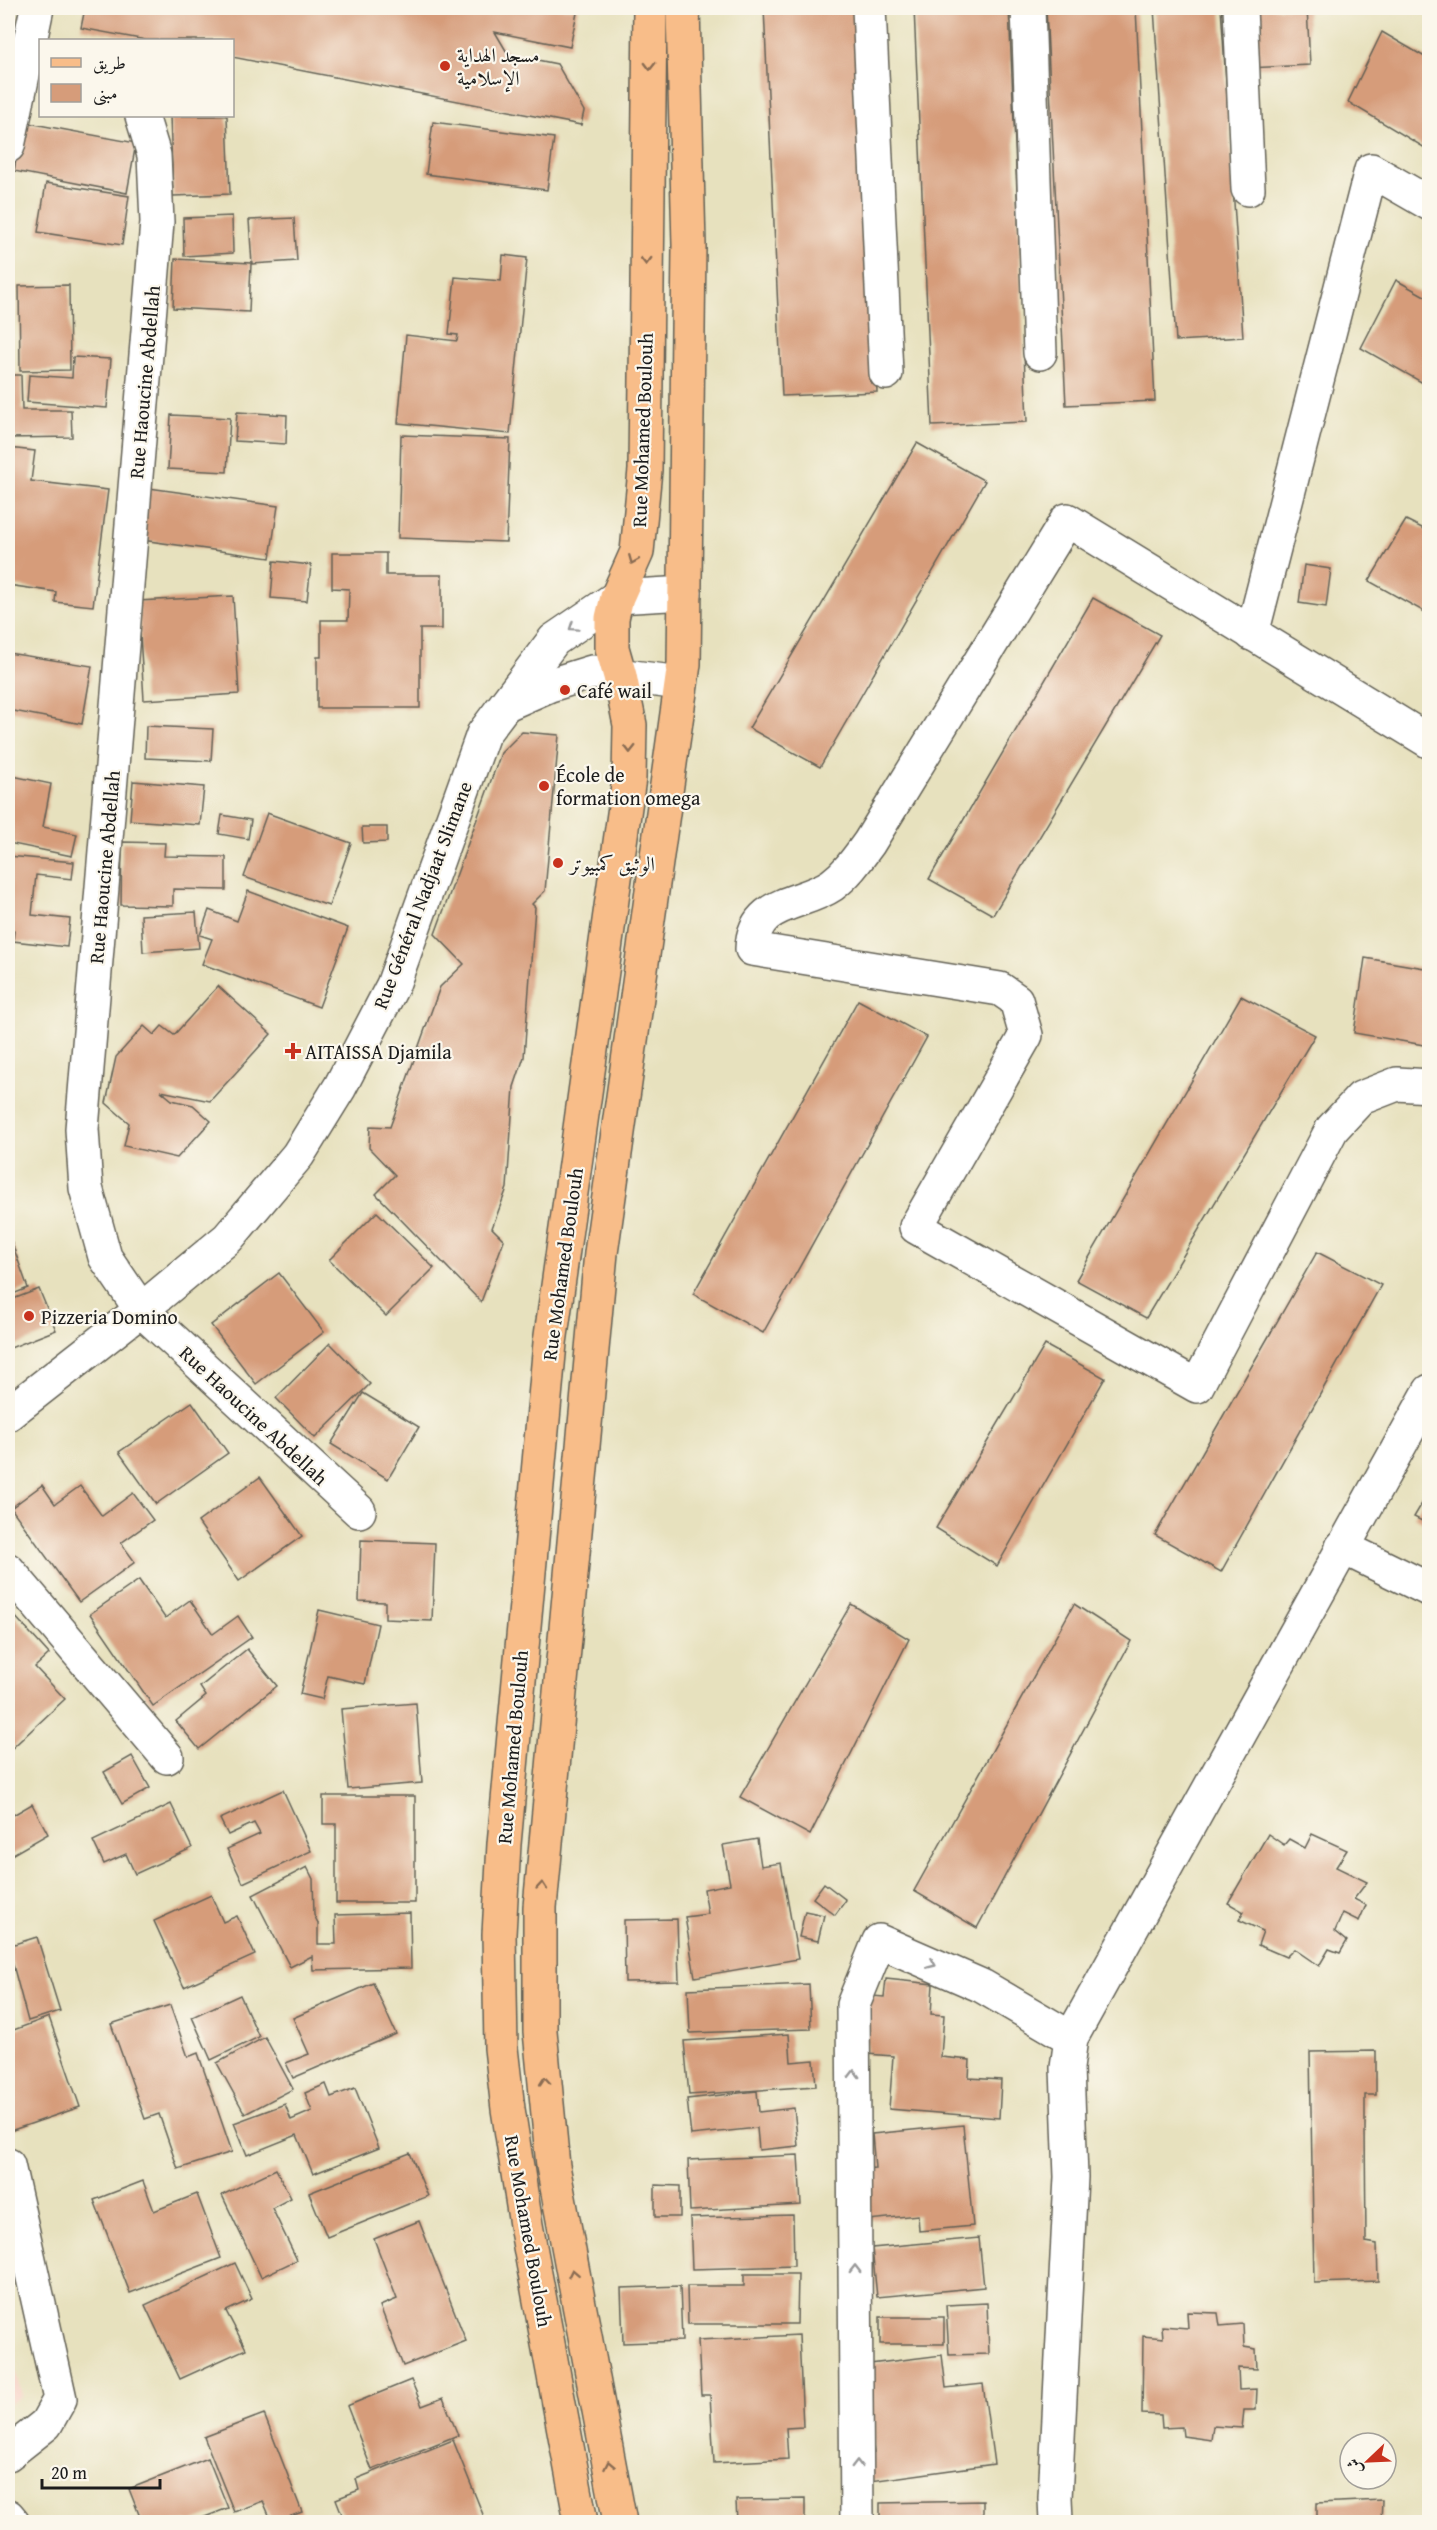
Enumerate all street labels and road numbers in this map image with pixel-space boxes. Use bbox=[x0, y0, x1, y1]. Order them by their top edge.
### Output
street label: Rue Haoucine Abdellah bbox=[121, 284, 167, 480]
street label: Rue Mohamed Boulouh bbox=[624, 332, 660, 528]
street label: Rue Haoucine Abdellah bbox=[81, 769, 127, 965]
street label: Rue Général Nadjaat Slimane bbox=[365, 777, 479, 1013]
street label: Rue Mohamed Boulouh bbox=[534, 1166, 590, 1362]
street label: Rue Haoucine Abdellah bbox=[173, 1338, 335, 1492]
street label: Rue Mohamed Boulouh bbox=[489, 1649, 535, 1845]
street label: Rue Mohamed Boulouh bbox=[498, 2133, 560, 2329]

